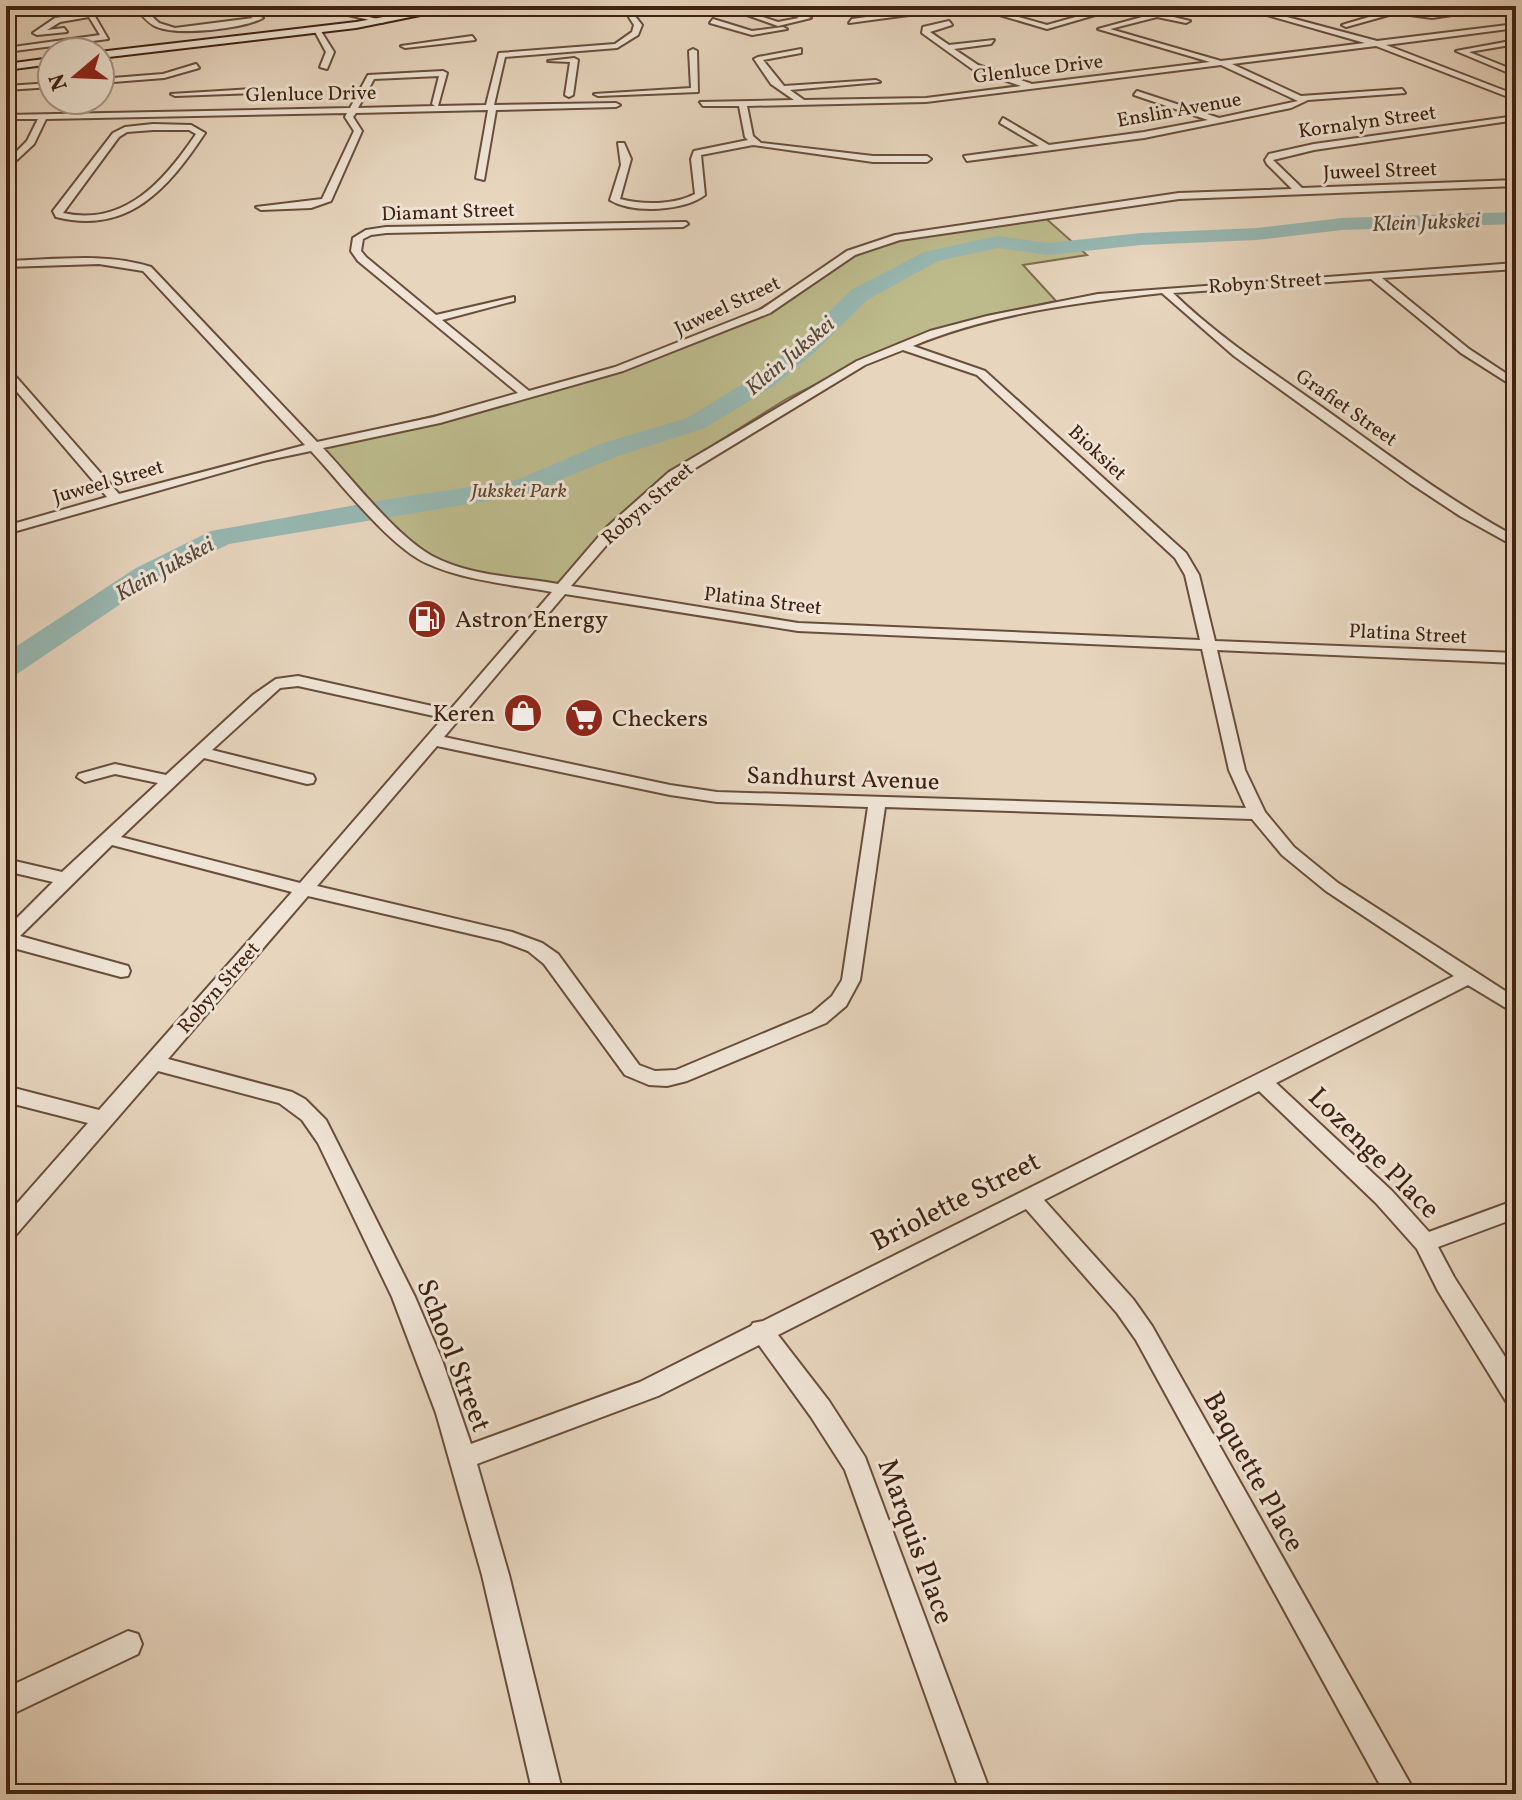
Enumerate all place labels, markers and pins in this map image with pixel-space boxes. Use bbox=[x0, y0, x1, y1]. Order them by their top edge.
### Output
fuel station icon: Astron Energy bbox=[406, 598, 448, 640]
place label: Astron Energy bbox=[455, 604, 608, 638]
shop icon: Keren bbox=[502, 692, 544, 734]
supermarket icon: Checkers bbox=[563, 697, 605, 739]
place label: Keren bbox=[433, 698, 495, 732]
place label: Checkers bbox=[612, 703, 708, 737]

